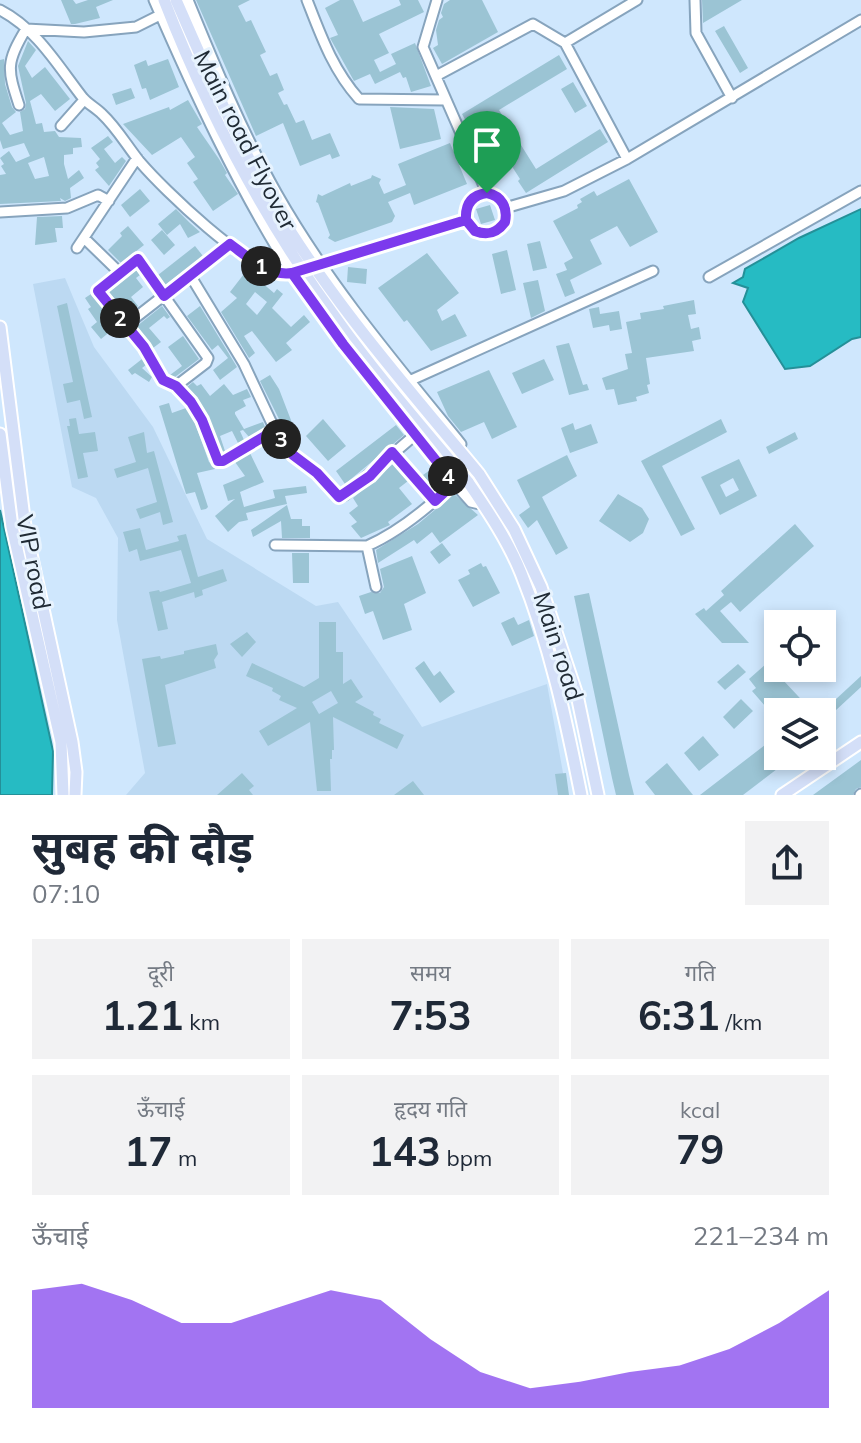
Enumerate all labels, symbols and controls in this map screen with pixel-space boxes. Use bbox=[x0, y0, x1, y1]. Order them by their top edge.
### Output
street label: Main road Flyover bbox=[188, 45, 304, 235]
pin bbox=[453, 111, 521, 193]
icon: arrive bbox=[465, 123, 509, 167]
pin: 1 bbox=[241, 246, 281, 286]
text: 1 bbox=[254, 252, 268, 280]
pin: 2 bbox=[100, 298, 140, 338]
text: 2 bbox=[113, 304, 127, 332]
pin: 3 bbox=[261, 419, 301, 459]
text: 3 bbox=[274, 425, 288, 453]
pin: 4 bbox=[428, 456, 468, 496]
text: 4 bbox=[441, 462, 455, 490]
street label: VIP road bbox=[10, 512, 58, 612]
street label: Main road bbox=[527, 588, 591, 704]
map controls bbox=[764, 610, 836, 770]
button: locate bbox=[764, 610, 836, 682]
button: layers bbox=[764, 698, 836, 770]
text: सुबह की दौड़ bbox=[32, 819, 253, 874]
button: share bbox=[745, 821, 829, 905]
text: 07:10 bbox=[32, 877, 100, 910]
text: दूरी bbox=[148, 959, 174, 987]
text: समय bbox=[410, 959, 451, 987]
text: गति bbox=[685, 959, 715, 987]
text: 1.21 bbox=[102, 990, 184, 1040]
text: 7:53 bbox=[390, 990, 471, 1040]
text: 6:31 bbox=[638, 990, 720, 1040]
text: km bbox=[184, 1008, 220, 1036]
text: /km bbox=[720, 1008, 762, 1036]
text: ऊँचाई bbox=[137, 1095, 185, 1123]
text: हृदय गति bbox=[394, 1095, 467, 1123]
text: kcal bbox=[680, 1096, 720, 1124]
text: 79 bbox=[676, 1124, 724, 1174]
text: 17 bbox=[124, 1126, 172, 1176]
text: 143 bbox=[369, 1126, 441, 1176]
text: m bbox=[172, 1144, 197, 1172]
text: bpm bbox=[441, 1144, 492, 1172]
text: ऊँचाई bbox=[32, 1219, 88, 1252]
text: 221–234 m bbox=[693, 1219, 829, 1252]

